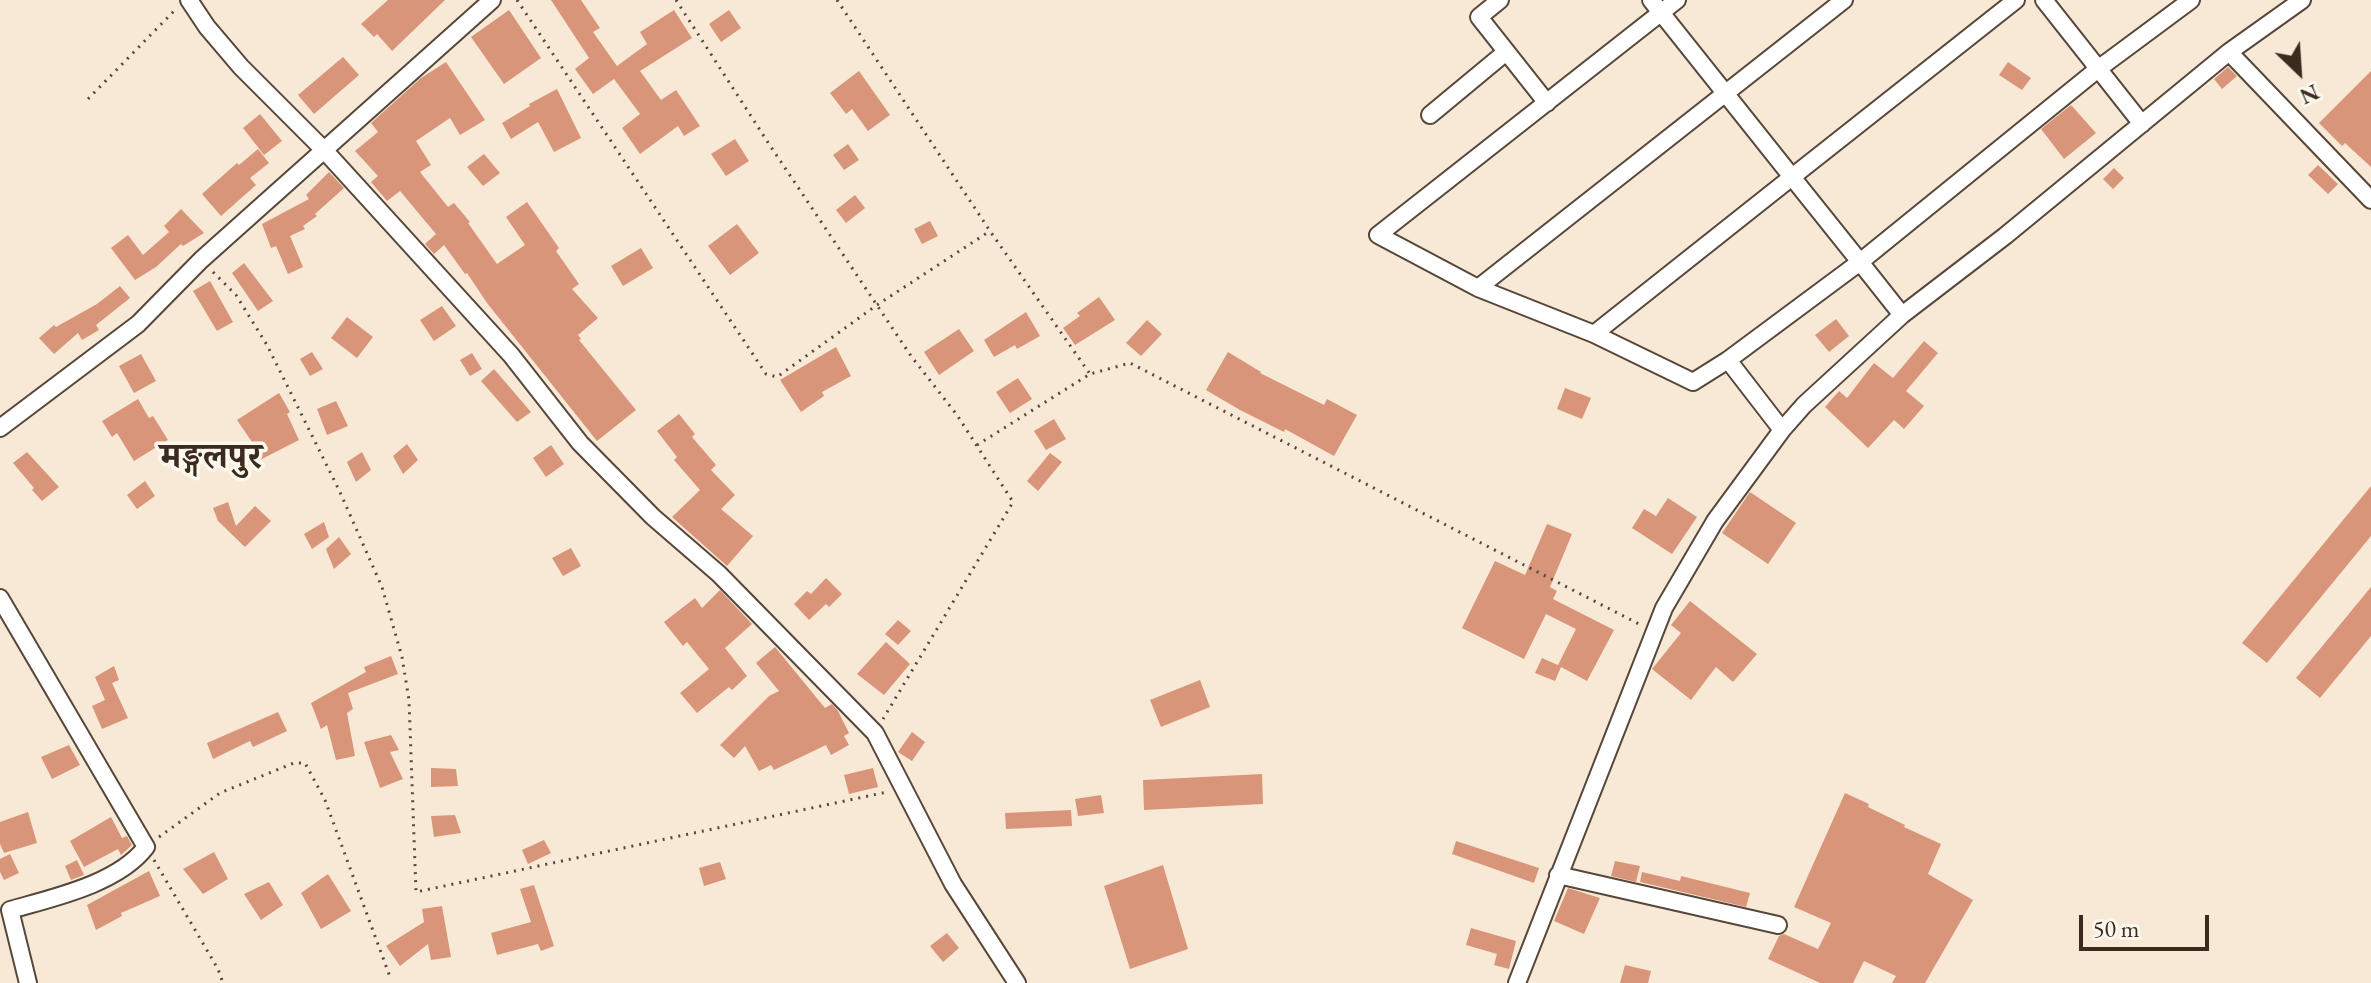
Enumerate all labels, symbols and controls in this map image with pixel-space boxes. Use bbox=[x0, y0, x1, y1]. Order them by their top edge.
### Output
north arrow bbox=[2259, 32, 2339, 112]
text: N bbox=[2295, 77, 2324, 111]
district label: मङ्गलपुर bbox=[160, 436, 262, 480]
scale bar bbox=[2083, 899, 2213, 949]
text: 50 m bbox=[2093, 913, 2140, 944]

